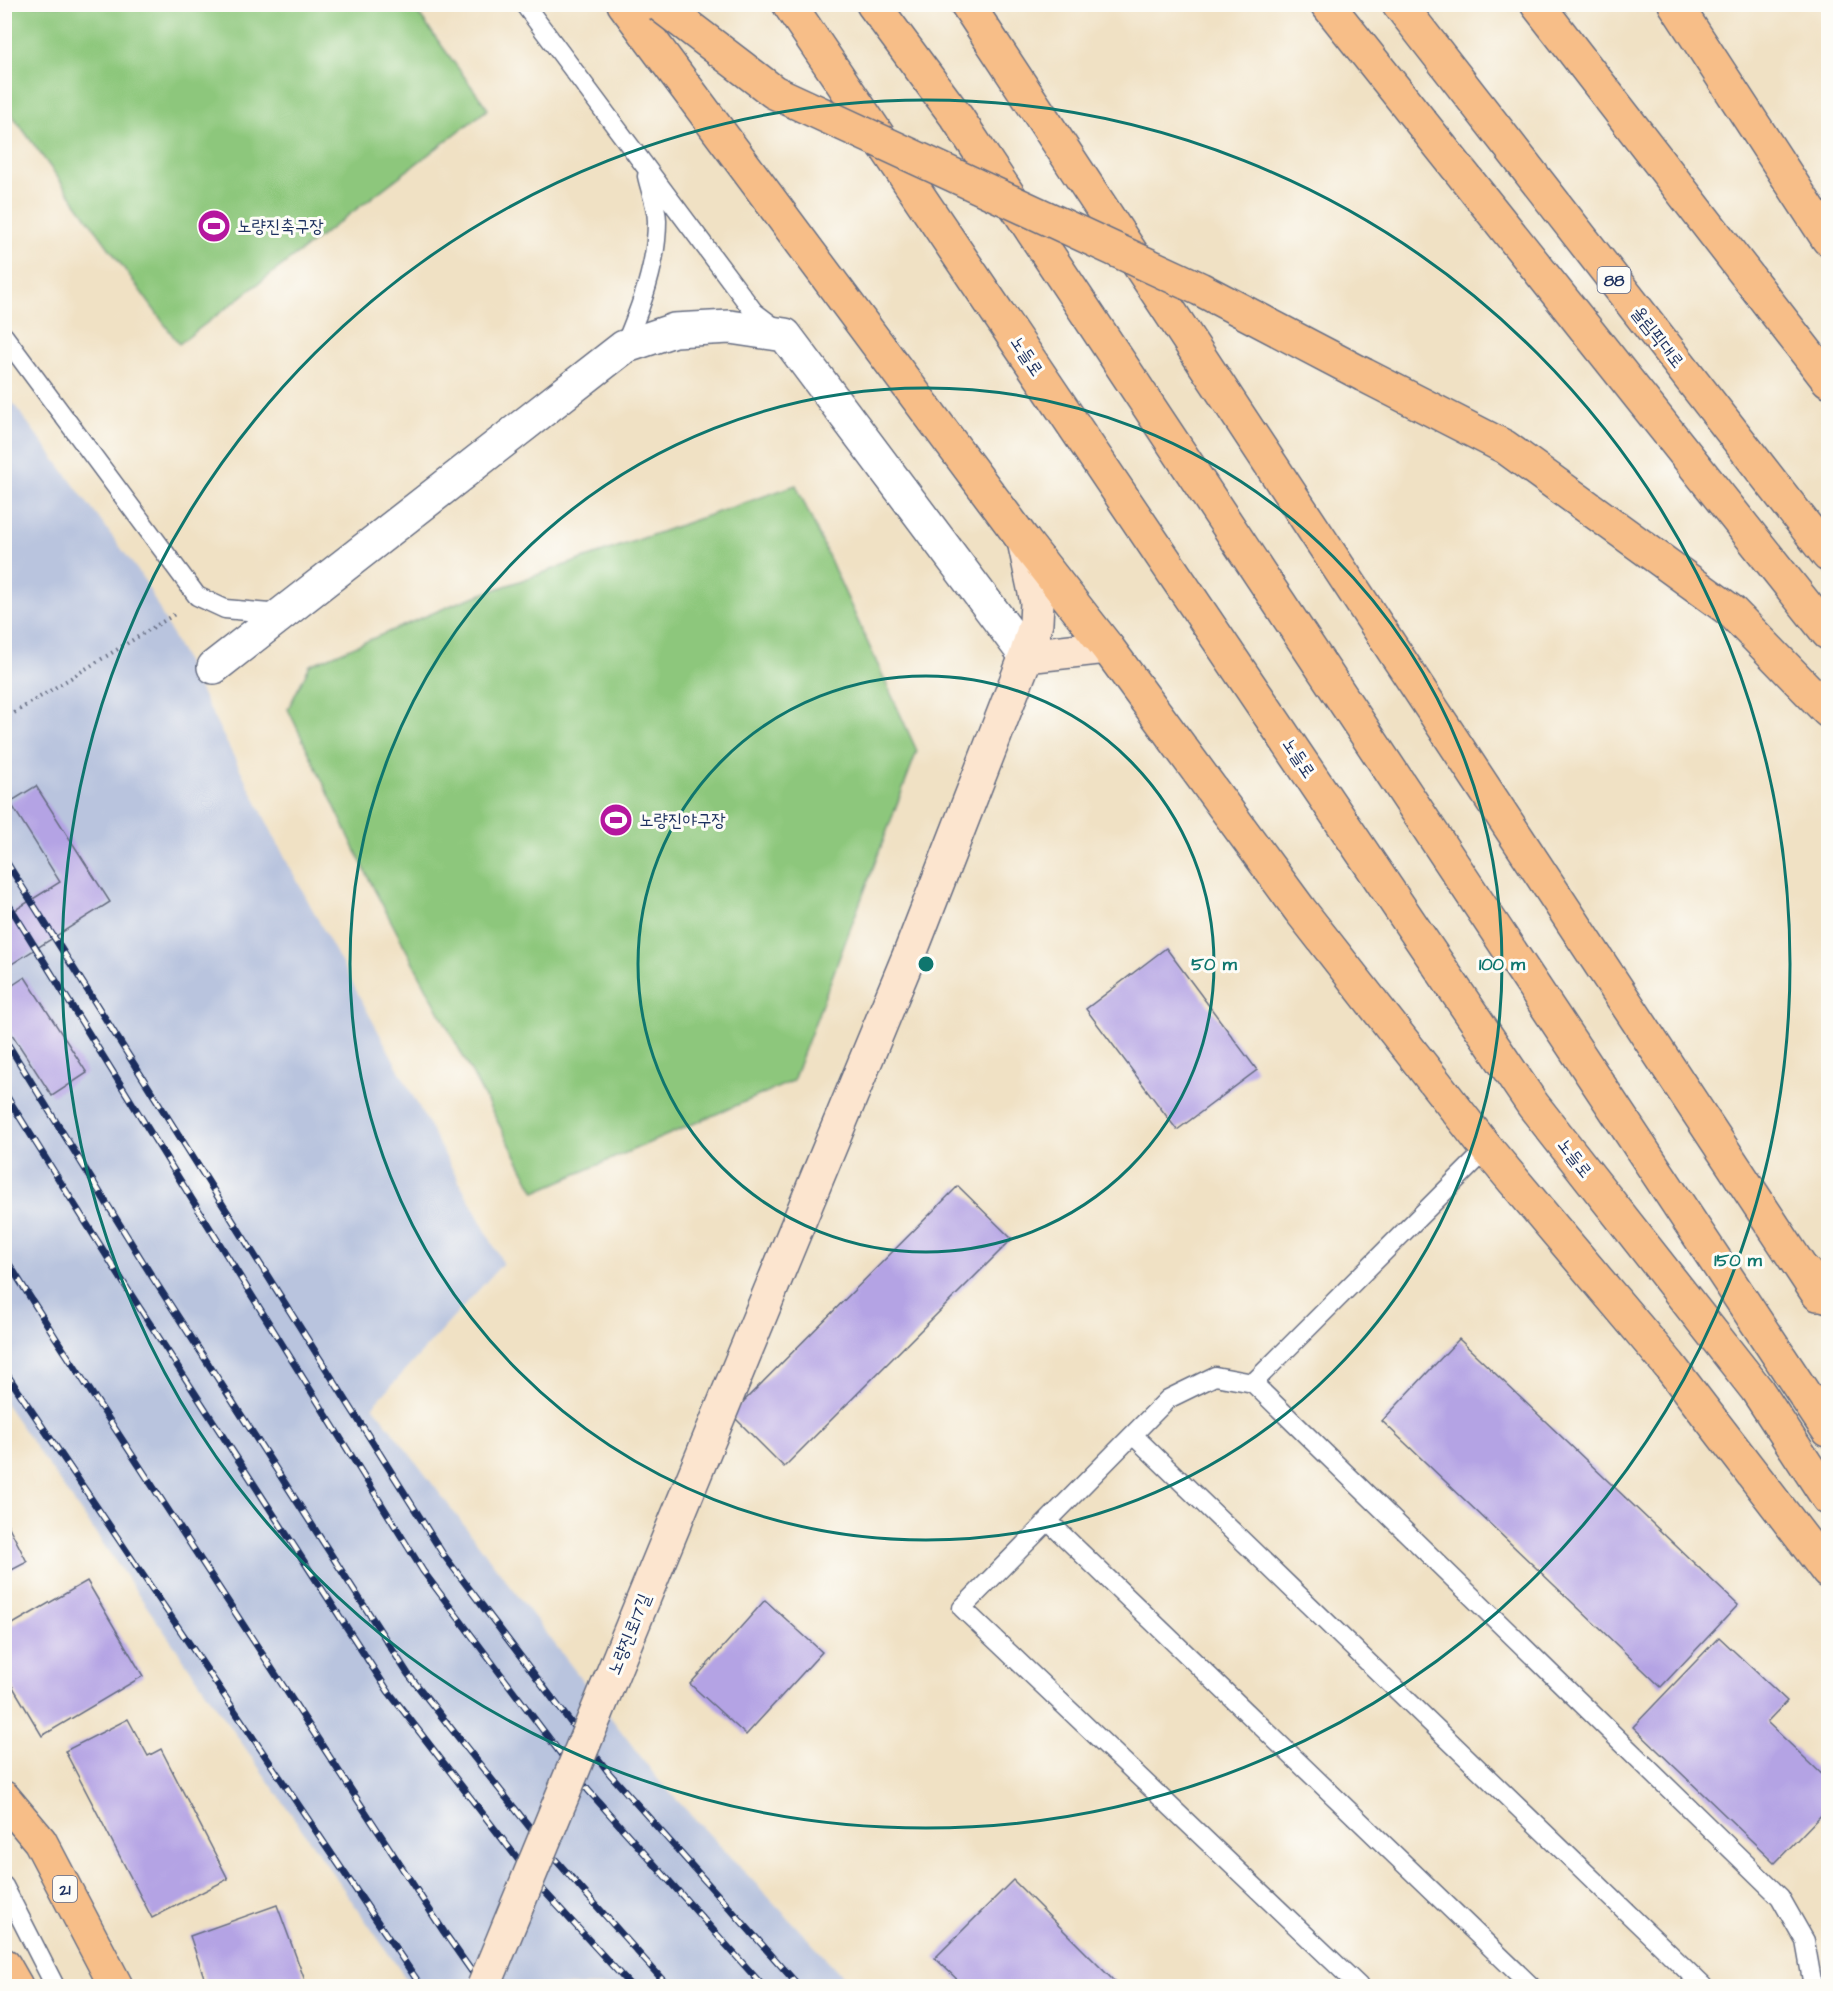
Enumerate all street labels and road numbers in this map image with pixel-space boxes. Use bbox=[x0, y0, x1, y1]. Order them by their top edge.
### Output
road number: 88 bbox=[1598, 267, 1630, 293]
street label: 올림픽대로 bbox=[1625, 301, 1690, 374]
street label: 노들로 bbox=[1004, 331, 1049, 381]
street label: 노들로 bbox=[1276, 733, 1321, 783]
street label: 노들로 bbox=[1551, 1133, 1598, 1183]
street label: 노량진로17길 bbox=[602, 1589, 657, 1679]
road number: 21 bbox=[53, 1876, 77, 1902]

